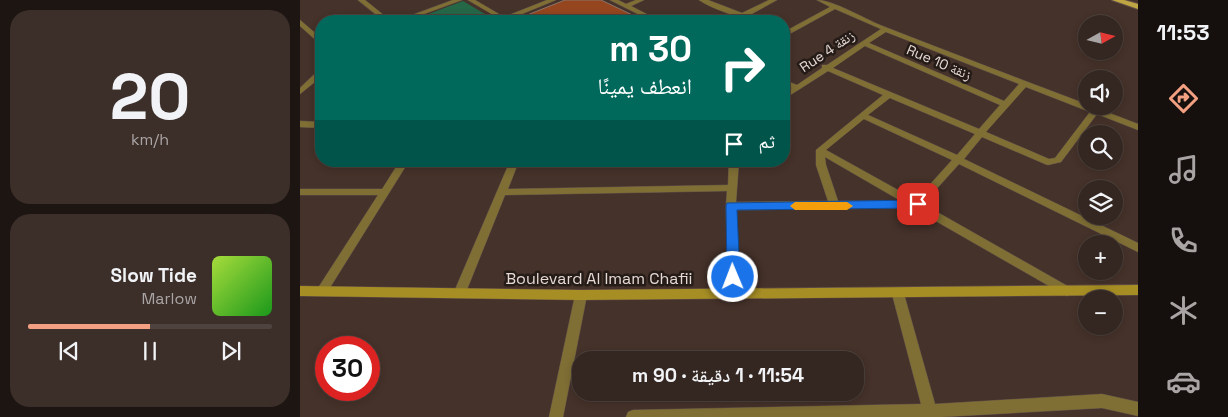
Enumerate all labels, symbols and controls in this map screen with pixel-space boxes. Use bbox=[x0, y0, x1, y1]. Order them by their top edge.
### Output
north arrow bbox=[1078, 15, 1122, 60]
map controls bbox=[1078, 15, 1123, 335]
text: 11:53 bbox=[1156, 18, 1210, 46]
street label: Rue 4 زنقة bbox=[796, 26, 858, 76]
text: 30 m bbox=[609, 27, 692, 71]
icon: right bbox=[710, 35, 775, 100]
street label: Rue 10 زنقة bbox=[904, 40, 974, 84]
text: 20 bbox=[110, 55, 190, 138]
button: sound bbox=[1078, 70, 1123, 115]
text: انعطف يمينًا bbox=[598, 72, 692, 100]
icon: directions bbox=[1166, 81, 1201, 116]
button: search bbox=[1078, 125, 1123, 170]
text: km/h bbox=[131, 129, 169, 150]
text: ثم bbox=[758, 129, 775, 154]
icon: arrive bbox=[720, 130, 748, 158]
icon: music bbox=[1166, 152, 1201, 187]
button: layers bbox=[1078, 180, 1123, 225]
pin bbox=[897, 183, 939, 225]
icon: arrive bbox=[904, 190, 932, 218]
icon: phone bbox=[1166, 223, 1201, 258]
button: + bbox=[1078, 235, 1123, 280]
position arrow bbox=[706, 250, 758, 302]
text: Slow Tide bbox=[111, 263, 197, 288]
street label: Boulevard Al Imam Chafii bbox=[506, 268, 693, 289]
text: Marlow bbox=[141, 288, 197, 309]
button: − bbox=[1078, 290, 1123, 335]
icon: climate bbox=[1166, 293, 1201, 328]
speed limit sign: 30 bbox=[315, 336, 380, 401]
icon: previous bbox=[55, 337, 83, 365]
icon: pause bbox=[136, 337, 164, 365]
icon: next bbox=[217, 337, 245, 365]
text: 11:54 · 1 دقيقة · 90 m bbox=[632, 363, 804, 388]
icon: car bbox=[1166, 364, 1201, 399]

